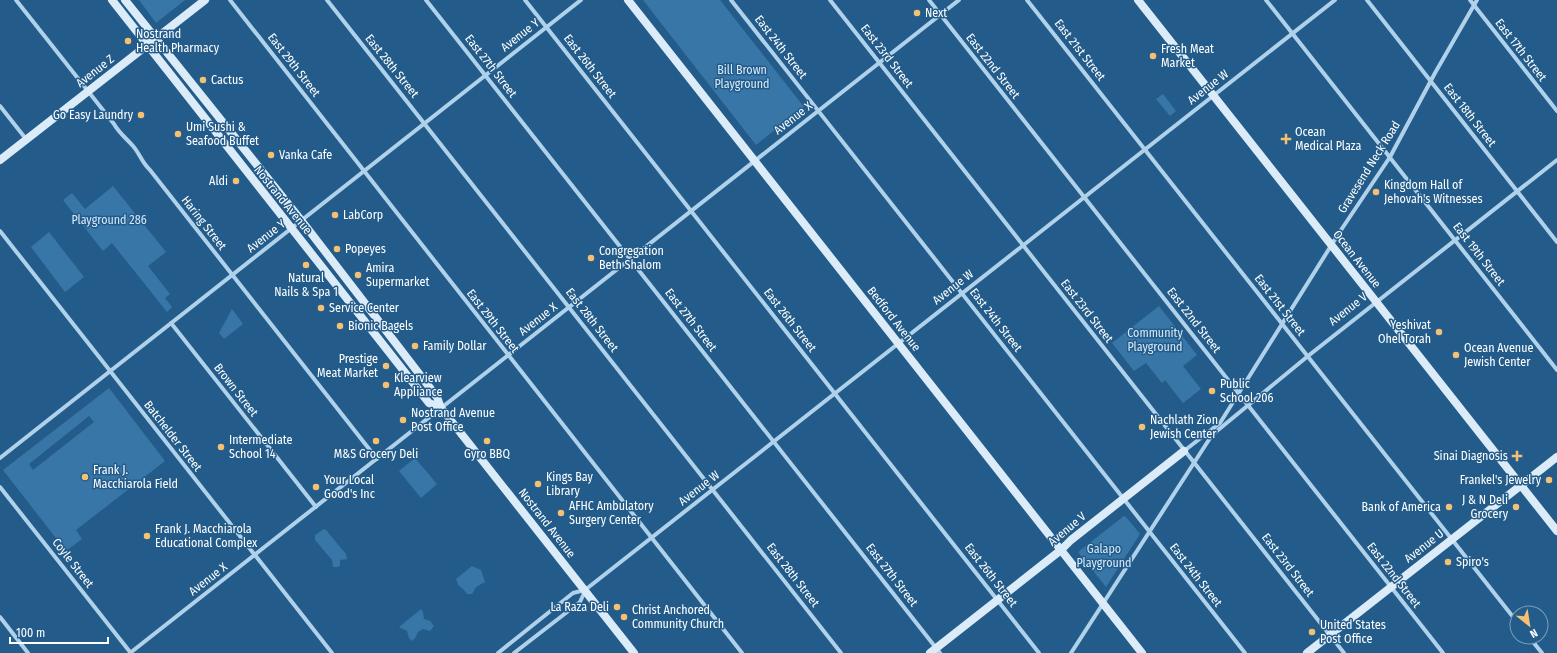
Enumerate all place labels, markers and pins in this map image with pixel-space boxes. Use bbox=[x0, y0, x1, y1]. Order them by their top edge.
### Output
place label: Next bbox=[925, 6, 947, 20]
marker: Next bbox=[912, 8, 922, 18]
place label: Nostrand Health Pharmacy bbox=[136, 27, 220, 55]
marker: Nostrand Health Pharmacy bbox=[123, 36, 133, 46]
place label: Fresh Meat Market bbox=[1161, 42, 1214, 70]
marker: Fresh Meat Market bbox=[1148, 51, 1158, 61]
place label: Cactus bbox=[211, 73, 243, 87]
marker: Cactus bbox=[198, 75, 208, 85]
place label: Go Easy Laundry bbox=[53, 108, 134, 122]
marker: Go Easy Laundry bbox=[136, 110, 146, 120]
place label: Umi Sushi & Seafood Buffet bbox=[186, 120, 259, 148]
place label: Ocean Medical Plaza bbox=[1295, 125, 1361, 153]
marker: Umi Sushi & Seafood Buffet bbox=[173, 129, 183, 139]
marker: Ocean Medical Plaza bbox=[1280, 133, 1292, 145]
place label: Vanka Cafe bbox=[279, 148, 332, 162]
marker: Vanka Cafe bbox=[266, 150, 276, 160]
place label: Aldi bbox=[209, 174, 228, 188]
marker: Aldi bbox=[231, 176, 241, 186]
place label: Kingdom Hall of Jehovah's Witnesses bbox=[1384, 178, 1483, 206]
marker: Kingdom Hall of Jehovah's Witnesses bbox=[1371, 187, 1381, 197]
place label: LabCorp bbox=[343, 208, 383, 222]
marker: LabCorp bbox=[330, 210, 340, 220]
place label: Popeyes bbox=[345, 242, 386, 256]
marker: Popeyes bbox=[332, 244, 342, 254]
place label: Congregation Beth Shalom bbox=[599, 244, 664, 272]
marker: Congregation Beth Shalom bbox=[586, 253, 596, 263]
marker: Natural Nails & Spa 1 bbox=[301, 260, 311, 270]
place label: Amira Supermarket bbox=[366, 261, 429, 289]
marker: Amira Supermarket bbox=[353, 270, 363, 280]
place label: Natural Nails & Spa 1 bbox=[274, 271, 338, 299]
place label: Service Center bbox=[329, 301, 400, 315]
marker: Service Center bbox=[316, 303, 326, 313]
place label: Yeshivat Ohel Torah bbox=[1378, 318, 1431, 346]
place label: Bionic Bagels bbox=[348, 319, 413, 333]
marker: Bionic Bagels bbox=[335, 321, 345, 331]
marker: Yeshivat Ohel Torah bbox=[1434, 327, 1444, 337]
place label: Family Dollar bbox=[423, 339, 487, 353]
marker: Family Dollar bbox=[410, 341, 420, 351]
place label: Ocean Avenue Jewish Center bbox=[1464, 341, 1533, 369]
marker: Ocean Avenue Jewish Center bbox=[1451, 350, 1461, 360]
place label: Prestige Meat Market bbox=[317, 352, 378, 380]
marker: Prestige Meat Market bbox=[381, 361, 391, 371]
place label: Klearview Appliance bbox=[394, 371, 442, 399]
place label: Public School 206 bbox=[1220, 377, 1274, 405]
marker: Klearview Appliance bbox=[381, 380, 391, 390]
marker: Public School 206 bbox=[1207, 386, 1217, 396]
place label: Nostrand Avenue Post Office bbox=[411, 406, 495, 434]
place label: Nachlath Zion Jewish Center bbox=[1150, 413, 1218, 441]
marker: Nostrand Avenue Post Office bbox=[398, 415, 408, 425]
marker: Nachlath Zion Jewish Center bbox=[1137, 422, 1147, 432]
place label: Intermediate School 14 bbox=[229, 433, 293, 461]
marker: M&S Grocery Deli bbox=[371, 436, 381, 446]
marker: Gyro BBQ bbox=[482, 436, 492, 446]
marker: Intermediate School 14 bbox=[216, 442, 226, 452]
place label: M&S Grocery Deli bbox=[334, 447, 418, 461]
place label: Gyro BBQ bbox=[464, 447, 510, 461]
place label: Sinai Diagnosis bbox=[1434, 449, 1508, 463]
marker: Sinai Diagnosis bbox=[1511, 450, 1523, 462]
place label: Frank J. Macchiarola Field bbox=[93, 463, 178, 491]
place label: Kings Bay Library bbox=[546, 470, 593, 498]
marker: Frank J. Macchiarola Field bbox=[80, 472, 90, 482]
place label: Your Local Good's Inc bbox=[324, 473, 375, 501]
place label: Frankel's Jewelry bbox=[1460, 473, 1542, 487]
marker: Frankel's Jewelry bbox=[1544, 475, 1554, 485]
marker: Kings Bay Library bbox=[533, 479, 543, 489]
marker: Your Local Good's Inc bbox=[311, 482, 321, 492]
place label: J & N Deli Grocery bbox=[1462, 493, 1509, 521]
place label: AFHC Ambulatory Surgery Center bbox=[569, 499, 654, 527]
place label: Bank of America bbox=[1361, 500, 1441, 514]
marker: Bank of America bbox=[1444, 502, 1454, 512]
marker: J & N Deli Grocery bbox=[1511, 502, 1521, 512]
marker: AFHC Ambulatory Surgery Center bbox=[556, 508, 566, 518]
place label: Frank J. Macchiarola Educational Complex bbox=[155, 522, 258, 550]
marker: Frank J. Macchiarola Educational Complex bbox=[142, 531, 152, 541]
place label: Spiro's bbox=[1456, 555, 1489, 569]
marker: Spiro's bbox=[1443, 557, 1453, 567]
place label: La Raza Deli bbox=[550, 600, 609, 614]
marker: La Raza Deli bbox=[612, 602, 622, 612]
place label: Christ Anchored Community Church bbox=[632, 603, 724, 631]
marker: Christ Anchored Community Church bbox=[619, 612, 629, 622]
place label: United States Post Office bbox=[1320, 618, 1386, 646]
marker: United States Post Office bbox=[1307, 627, 1317, 637]

